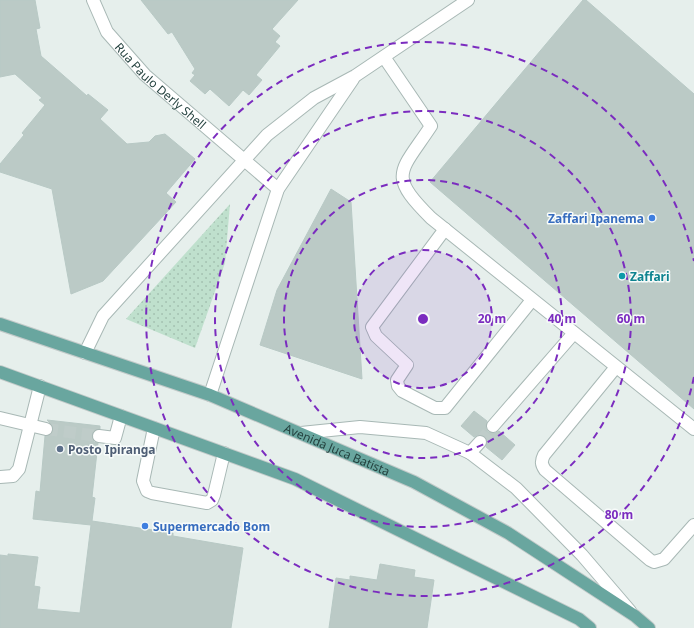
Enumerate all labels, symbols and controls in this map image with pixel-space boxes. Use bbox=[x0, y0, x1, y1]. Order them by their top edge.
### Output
street label: Rua Paulo Derly Shell bbox=[111, 39, 210, 133]
place label: Zaffari Ipanema bbox=[548, 210, 644, 227]
marker: Zaffari Ipanema bbox=[647, 213, 657, 223]
place label: Zaffari bbox=[630, 268, 670, 285]
marker: Zaffari bbox=[617, 271, 627, 281]
text: 20 m bbox=[478, 310, 506, 327]
text: 40 m bbox=[548, 310, 576, 327]
text: 60 m bbox=[617, 310, 645, 327]
centre of rings bbox=[416, 312, 430, 326]
street label: Avenida Juca Batista bbox=[282, 419, 393, 479]
place label: Posto Ipiranga bbox=[68, 441, 156, 458]
marker: Posto Ipiranga bbox=[55, 444, 65, 454]
text: 80 m bbox=[605, 506, 633, 523]
place label: Supermercado Bom bbox=[153, 518, 270, 535]
marker: Supermercado Bom bbox=[140, 521, 150, 531]

